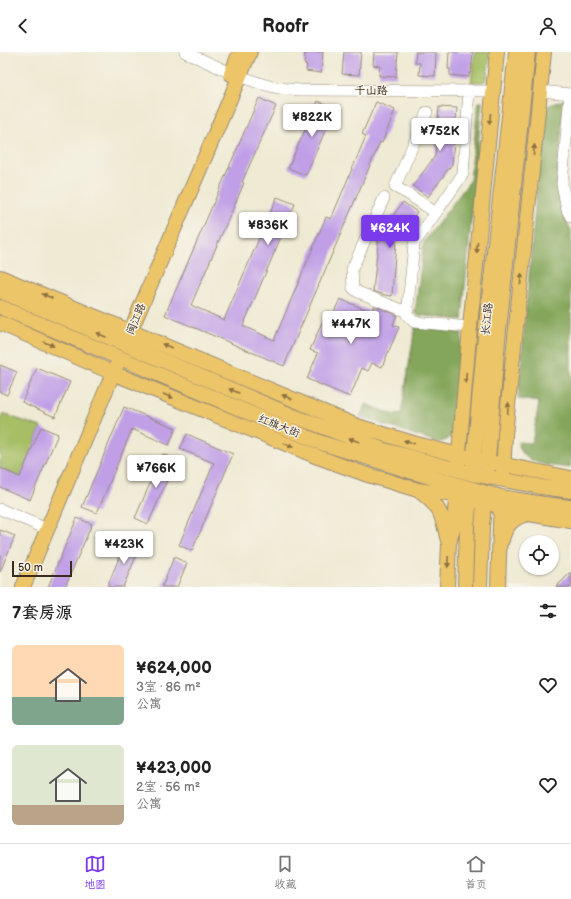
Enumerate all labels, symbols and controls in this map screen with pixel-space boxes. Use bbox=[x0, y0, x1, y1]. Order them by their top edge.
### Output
icon: back bbox=[12, 15, 34, 37]
icon: person bbox=[537, 15, 559, 37]
text: Roofr bbox=[262, 16, 309, 37]
street label: 千山路 bbox=[355, 84, 388, 97]
pin: ¥822K bbox=[284, 104, 340, 138]
text: ¥822K bbox=[292, 109, 332, 125]
one-way arrow bbox=[487, 113, 493, 125]
pin: ¥752K bbox=[412, 118, 468, 152]
text: ¥752K bbox=[420, 123, 460, 139]
one-way arrow bbox=[531, 144, 537, 156]
pin: ¥836K bbox=[240, 212, 296, 246]
pin: ¥624K bbox=[362, 215, 418, 249]
text: ¥836K bbox=[248, 217, 288, 233]
text: ¥624K bbox=[370, 220, 410, 236]
one-way arrow bbox=[474, 242, 481, 254]
one-way arrow bbox=[518, 273, 524, 285]
one-way arrow bbox=[41, 293, 53, 299]
street label: 闽江路 bbox=[124, 301, 148, 337]
street label: 长江路 bbox=[479, 302, 495, 336]
pin: ¥447K bbox=[323, 311, 379, 345]
text: ¥447K bbox=[331, 316, 371, 332]
one-way arrow bbox=[95, 331, 107, 337]
one-way arrow bbox=[43, 341, 54, 347]
one-way arrow bbox=[161, 343, 173, 349]
one-way arrow bbox=[462, 371, 469, 384]
one-way arrow bbox=[228, 388, 239, 394]
one-way arrow bbox=[162, 393, 173, 399]
one-way arrow bbox=[281, 393, 293, 399]
one-way arrow bbox=[505, 402, 511, 414]
street label: 红旗大街 bbox=[256, 412, 303, 441]
one-way arrow bbox=[348, 436, 360, 442]
one-way arrow bbox=[403, 439, 415, 445]
one-way arrow bbox=[283, 443, 295, 449]
pin: ¥766K bbox=[128, 455, 184, 489]
text: ¥766K bbox=[136, 460, 176, 476]
pin: ¥423K bbox=[96, 531, 152, 565]
map controls bbox=[519, 535, 559, 575]
button: locate bbox=[519, 535, 559, 575]
text: ¥423K bbox=[104, 536, 144, 552]
one-way arrow bbox=[445, 556, 452, 568]
scale bar bbox=[12, 559, 72, 578]
text: 50 m bbox=[18, 561, 43, 574]
icon: filters bbox=[537, 600, 559, 622]
text: 7套房源 bbox=[12, 603, 72, 623]
text: ¥624,000 bbox=[136, 658, 212, 678]
icon: home bbox=[44, 661, 92, 709]
icon: heart bbox=[537, 674, 559, 696]
text: 3室 · 86 m² bbox=[136, 679, 201, 695]
text: 公寓 bbox=[136, 696, 162, 712]
text: ¥423,000 bbox=[136, 758, 212, 778]
icon: home bbox=[44, 761, 92, 809]
icon: heart bbox=[537, 774, 559, 796]
text: 2室 · 56 m² bbox=[136, 779, 200, 795]
text: 公寓 bbox=[136, 796, 162, 812]
tab: 地图 bbox=[84, 853, 106, 891]
tab: 收藏 bbox=[274, 853, 296, 891]
tab: 首页 bbox=[465, 853, 487, 891]

